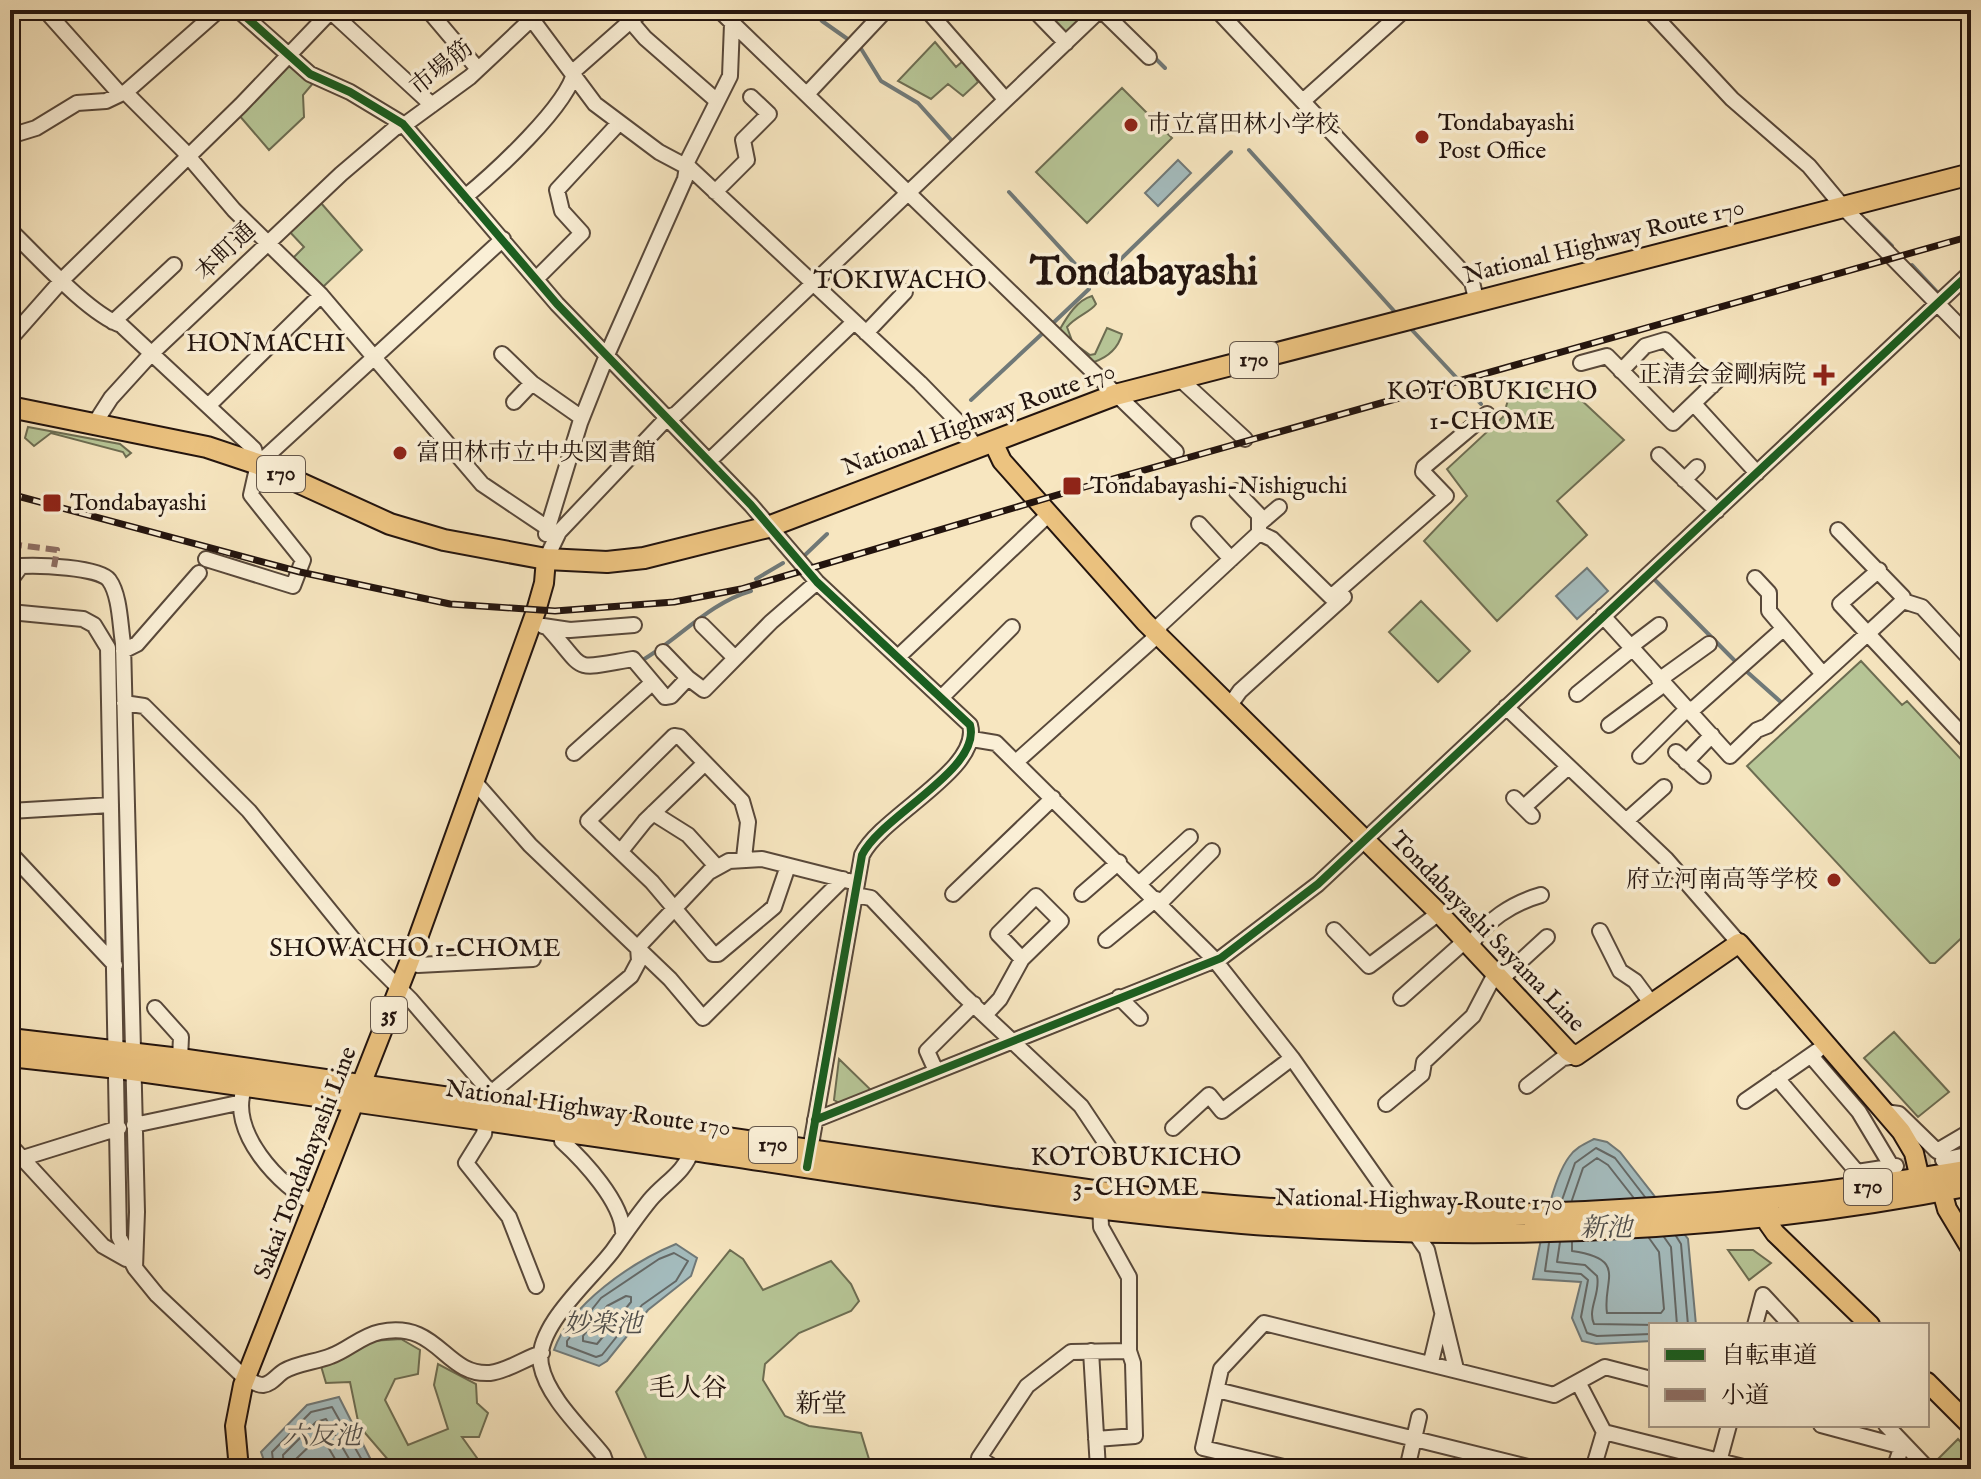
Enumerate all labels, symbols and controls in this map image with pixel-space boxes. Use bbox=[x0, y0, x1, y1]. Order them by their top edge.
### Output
street label: 市場筋 bbox=[404, 33, 480, 103]
place label: Tondabayashi Post Office bbox=[1438, 108, 1575, 167]
place label: 市立富田林小学校 bbox=[1147, 110, 1339, 141]
marker: 市立富田林小学校 bbox=[1122, 116, 1140, 134]
marker: Tondabayashi Post Office bbox=[1413, 128, 1431, 146]
street label: National Highway Route 170 bbox=[1460, 192, 1748, 292]
street label: 本町通 bbox=[189, 216, 263, 288]
district label: Tondabayashi bbox=[1029, 248, 1258, 299]
district label: TOKIWACHO bbox=[813, 264, 987, 297]
district label: HONMACHI bbox=[186, 327, 346, 360]
road number: 170 bbox=[1230, 342, 1278, 378]
street label: National Highway Route 170 bbox=[838, 356, 1120, 484]
place label: 正清会金剛病院 bbox=[1638, 360, 1806, 391]
marker: 正清会金剛病院 bbox=[1813, 364, 1835, 386]
district label: KOTOBUKICHO 1-CHOME bbox=[1387, 375, 1597, 438]
place label: 富田林市立中央図書館 bbox=[416, 438, 656, 469]
marker: 富田林市立中央図書館 bbox=[391, 444, 409, 462]
road number: 170 bbox=[257, 456, 305, 492]
place label: Tondabayashi-Nishiguchi bbox=[1090, 471, 1347, 502]
marker: Tondabayashi-Nishiguchi bbox=[1061, 475, 1083, 497]
place label: Tondabayashi bbox=[70, 488, 207, 519]
marker: Tondabayashi bbox=[41, 492, 63, 514]
street label: Tondabayashi Sayama Line bbox=[1383, 825, 1591, 1039]
place label: 府立河南高等学校 bbox=[1626, 865, 1818, 896]
marker: 府立河南高等学校 bbox=[1825, 871, 1843, 889]
district label: SHOWACHO 1-CHOME bbox=[269, 932, 561, 965]
road number: 35 bbox=[371, 997, 407, 1033]
street label: Sakai Tondabayashi Line bbox=[247, 1042, 365, 1284]
street label: National Highway Route 170 bbox=[443, 1074, 733, 1144]
road number: 170 bbox=[749, 1127, 797, 1163]
district label: KOTOBUKICHO 3-CHOME bbox=[1031, 1141, 1241, 1204]
road number: 170 bbox=[1844, 1169, 1892, 1205]
street label: National Highway Route 170 bbox=[1275, 1183, 1563, 1219]
water label: 新池 bbox=[1580, 1212, 1635, 1245]
water label: 妙楽池 bbox=[564, 1308, 645, 1341]
legend bbox=[1649, 1323, 1929, 1427]
text: 自転車道 bbox=[1721, 1341, 1817, 1372]
district label: 毛人谷 bbox=[649, 1372, 727, 1405]
text: 小道 bbox=[1721, 1381, 1769, 1412]
district label: 新堂 bbox=[795, 1388, 847, 1421]
water label: 六反池 bbox=[283, 1420, 364, 1453]

